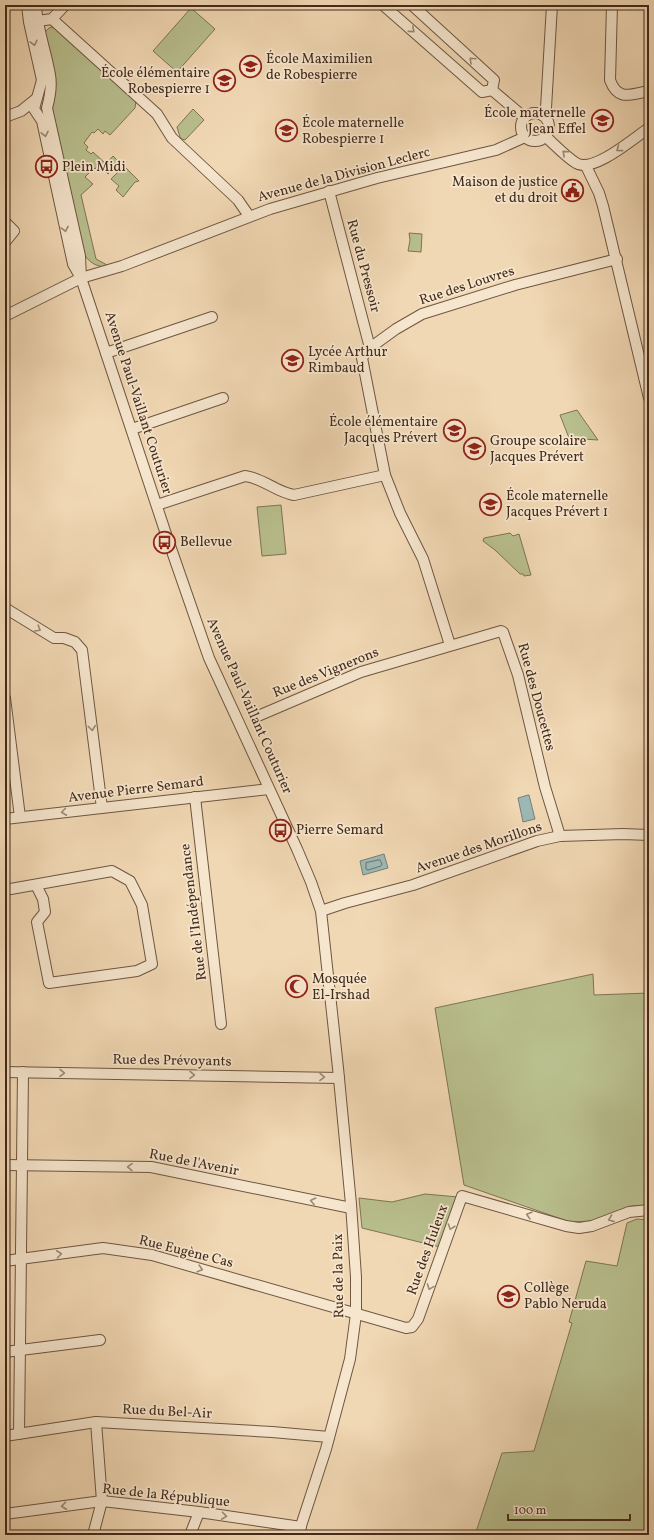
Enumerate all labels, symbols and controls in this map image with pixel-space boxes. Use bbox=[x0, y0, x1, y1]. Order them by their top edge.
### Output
one-way arrow bbox=[408, 26, 415, 33]
one-way arrow bbox=[29, 40, 37, 47]
place label: École Maximilien de Robespierre bbox=[266, 50, 373, 85]
school or university icon: École Maximilien de Robespierre bbox=[237, 54, 263, 80]
one-way arrow bbox=[469, 57, 477, 65]
place label: École élémentaire Robespierre 1 bbox=[101, 64, 210, 99]
school or university icon: École élémentaire Robespierre 1 bbox=[212, 68, 238, 94]
place label: École maternelle Jean Effel bbox=[484, 104, 586, 139]
school or university icon: École maternelle Jean Effel bbox=[589, 108, 615, 134]
place label: École maternelle Robespierre 1 bbox=[302, 114, 404, 149]
school or university icon: École maternelle Robespierre 1 bbox=[273, 118, 299, 144]
one-way arrow bbox=[41, 131, 49, 138]
street label: Avenue de la Division Leclerc bbox=[256, 143, 432, 207]
one-way arrow bbox=[616, 144, 623, 151]
one-way arrow bbox=[562, 151, 569, 158]
bus stop icon: Plein Midi bbox=[34, 154, 60, 180]
place label: Plein Midi bbox=[62, 158, 126, 177]
place label: Maison de justice et du droit bbox=[452, 173, 558, 208]
public building icon: Maison de justice et du droit bbox=[560, 177, 586, 203]
street label: Rue du Pressoir bbox=[341, 217, 385, 315]
one-way arrow bbox=[61, 226, 69, 233]
street label: Rue des Louvres bbox=[417, 262, 517, 310]
street label: Avenue Paul-Vaillant Couturier bbox=[99, 309, 177, 497]
place label: Lycée Arthur Rimbaud bbox=[308, 343, 387, 378]
school or university icon: Lycée Arthur Rimbaud bbox=[279, 347, 305, 373]
place label: École élémentaire Jacques Prévert bbox=[329, 413, 438, 448]
school or university icon: École élémentaire Jacques Prévert bbox=[441, 417, 467, 443]
place label: Groupe scolaire Jacques Prévert bbox=[490, 432, 587, 467]
school or university icon: Groupe scolaire Jacques Prévert bbox=[461, 436, 487, 462]
place label: École maternelle Jacques Prévert 1 bbox=[506, 487, 608, 522]
school or university icon: École maternelle Jacques Prévert 1 bbox=[478, 491, 504, 517]
bus stop icon: Bellevue bbox=[151, 529, 177, 555]
place label: Bellevue bbox=[180, 533, 233, 552]
street label: Avenue Paul-Vaillant Couturier bbox=[201, 615, 297, 797]
one-way arrow bbox=[34, 624, 41, 631]
street label: Rue des Doucettes bbox=[512, 641, 560, 753]
street label: Rue des Vignerons bbox=[270, 643, 382, 703]
one-way arrow bbox=[87, 725, 96, 732]
street label: Avenue Pierre Semard bbox=[67, 772, 205, 808]
one-way arrow bbox=[61, 807, 67, 816]
bus stop icon: Pierre Semard bbox=[268, 817, 294, 843]
street label: Avenue des Morillons bbox=[413, 817, 545, 879]
place label: Pierre Semard bbox=[296, 821, 384, 840]
street label: Rue de l'Indépendance bbox=[176, 842, 212, 982]
place label: Mosquée El-Irshad bbox=[312, 970, 370, 1005]
mosque icon: Mosquée El-Irshad bbox=[284, 974, 310, 1000]
street label: Rue des Prévoyants bbox=[112, 1050, 232, 1072]
one-way arrow bbox=[59, 1069, 65, 1077]
one-way arrow bbox=[189, 1071, 195, 1079]
one-way arrow bbox=[319, 1073, 325, 1082]
street label: Rue de l'Avenir bbox=[147, 1145, 241, 1181]
one-way arrow bbox=[127, 1163, 133, 1171]
one-way arrow bbox=[310, 1198, 316, 1206]
street label: Rue des Huleux bbox=[403, 1202, 453, 1298]
one-way arrow bbox=[525, 1211, 532, 1220]
one-way arrow bbox=[608, 1214, 615, 1222]
one-way arrow bbox=[448, 1224, 456, 1231]
street label: Rue Eugène Cas bbox=[137, 1231, 235, 1273]
street label: Rue de la Paix bbox=[329, 1233, 349, 1319]
one-way arrow bbox=[56, 1250, 62, 1259]
one-way arrow bbox=[197, 1264, 204, 1273]
place label: Collège Pablo Neruda bbox=[524, 1279, 607, 1314]
school or university icon: Collège Pablo Neruda bbox=[495, 1283, 521, 1309]
one-way arrow bbox=[426, 1284, 435, 1291]
street label: Rue du Bel-Air bbox=[122, 1400, 213, 1424]
street label: Rue de la République bbox=[101, 1480, 231, 1512]
scale bar bbox=[508, 1496, 630, 1522]
one-way arrow bbox=[61, 1501, 67, 1510]
text: 100 m bbox=[514, 1503, 547, 1519]
one-way arrow bbox=[221, 1511, 227, 1520]

